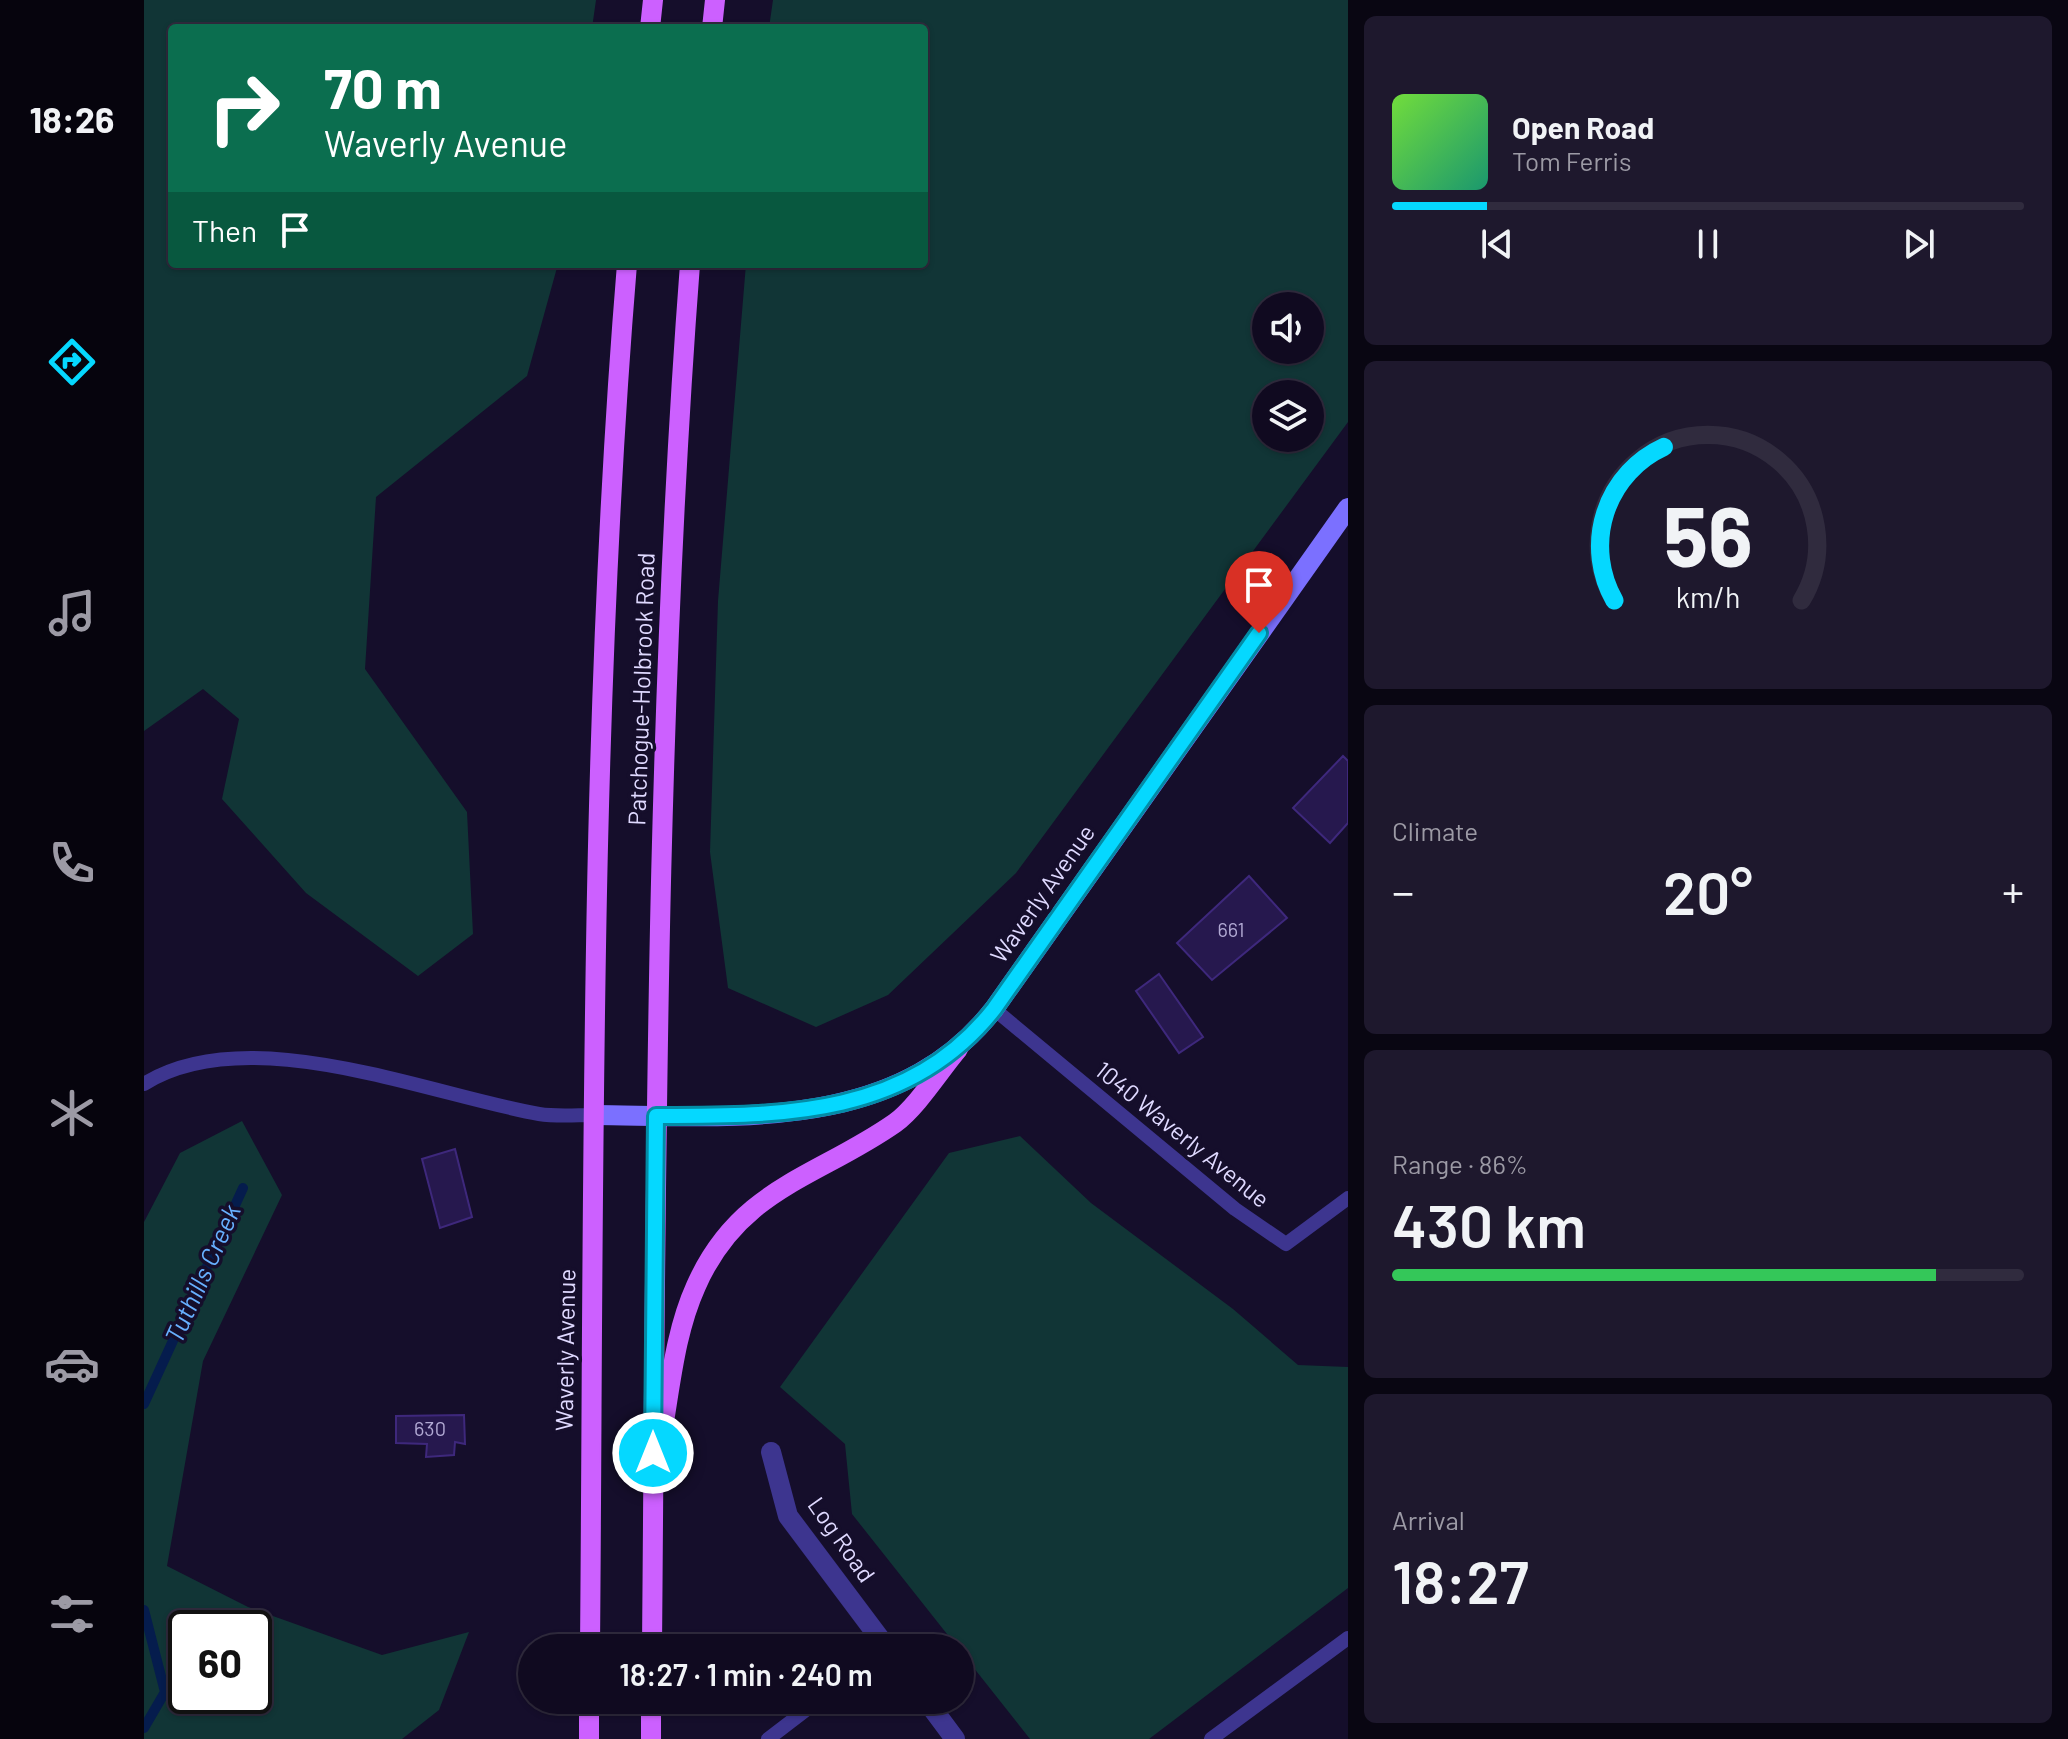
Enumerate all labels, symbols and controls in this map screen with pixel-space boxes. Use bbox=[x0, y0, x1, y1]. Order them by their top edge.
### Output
text: 70 m bbox=[324, 53, 442, 120]
icon: right bbox=[192, 56, 296, 160]
text: 18:26 bbox=[30, 97, 114, 140]
text: Open Road bbox=[1512, 109, 1654, 145]
text: Waverly Avenue bbox=[324, 121, 567, 164]
text: Tom Ferris bbox=[1512, 145, 1632, 176]
icon: arrive bbox=[273, 208, 317, 252]
text: Then bbox=[192, 212, 257, 248]
icon: previous bbox=[1475, 222, 1519, 266]
icon: pause bbox=[1686, 222, 1730, 266]
icon: next bbox=[1897, 222, 1941, 266]
map controls bbox=[1252, 292, 1324, 452]
button: sound bbox=[1252, 292, 1324, 364]
icon: directions bbox=[44, 334, 100, 390]
button: layers bbox=[1252, 380, 1324, 452]
text: 56 bbox=[1663, 483, 1753, 583]
pin bbox=[1225, 551, 1293, 633]
street label: Patchogue-Holbrook Road bbox=[621, 552, 660, 826]
icon: arrive bbox=[1237, 563, 1281, 607]
text: km/h bbox=[1676, 579, 1740, 614]
icon: music bbox=[44, 585, 100, 641]
text: Climate bbox=[1392, 815, 1478, 846]
street label: Waverly Avenue bbox=[983, 818, 1100, 968]
icon: phone bbox=[44, 835, 100, 891]
text: 20° bbox=[1663, 855, 1753, 927]
text: − bbox=[1392, 864, 1414, 917]
text: + bbox=[2002, 864, 2024, 917]
house number: 661 bbox=[1217, 917, 1245, 941]
street label: 1040 Waverly Avenue bbox=[1090, 1055, 1276, 1213]
icon: climate bbox=[44, 1085, 100, 1141]
text: Range · 86% bbox=[1392, 1148, 1528, 1179]
text: 430 km bbox=[1392, 1188, 1586, 1260]
water label: Tuthills Creek bbox=[157, 1199, 246, 1348]
street label: Waverly Avenue bbox=[549, 1269, 580, 1431]
icon: car bbox=[44, 1336, 100, 1392]
position arrow bbox=[611, 1411, 695, 1495]
house number: 630 bbox=[414, 1416, 446, 1440]
street label: Log Road bbox=[802, 1491, 882, 1587]
text: Arrival bbox=[1392, 1504, 1465, 1535]
text: 18:27 bbox=[1392, 1544, 1529, 1616]
icon: filters bbox=[44, 1586, 100, 1642]
speed limit sign: 60 bbox=[168, 1610, 272, 1714]
text: 18:27 · 1 min · 240 m bbox=[619, 1656, 873, 1692]

